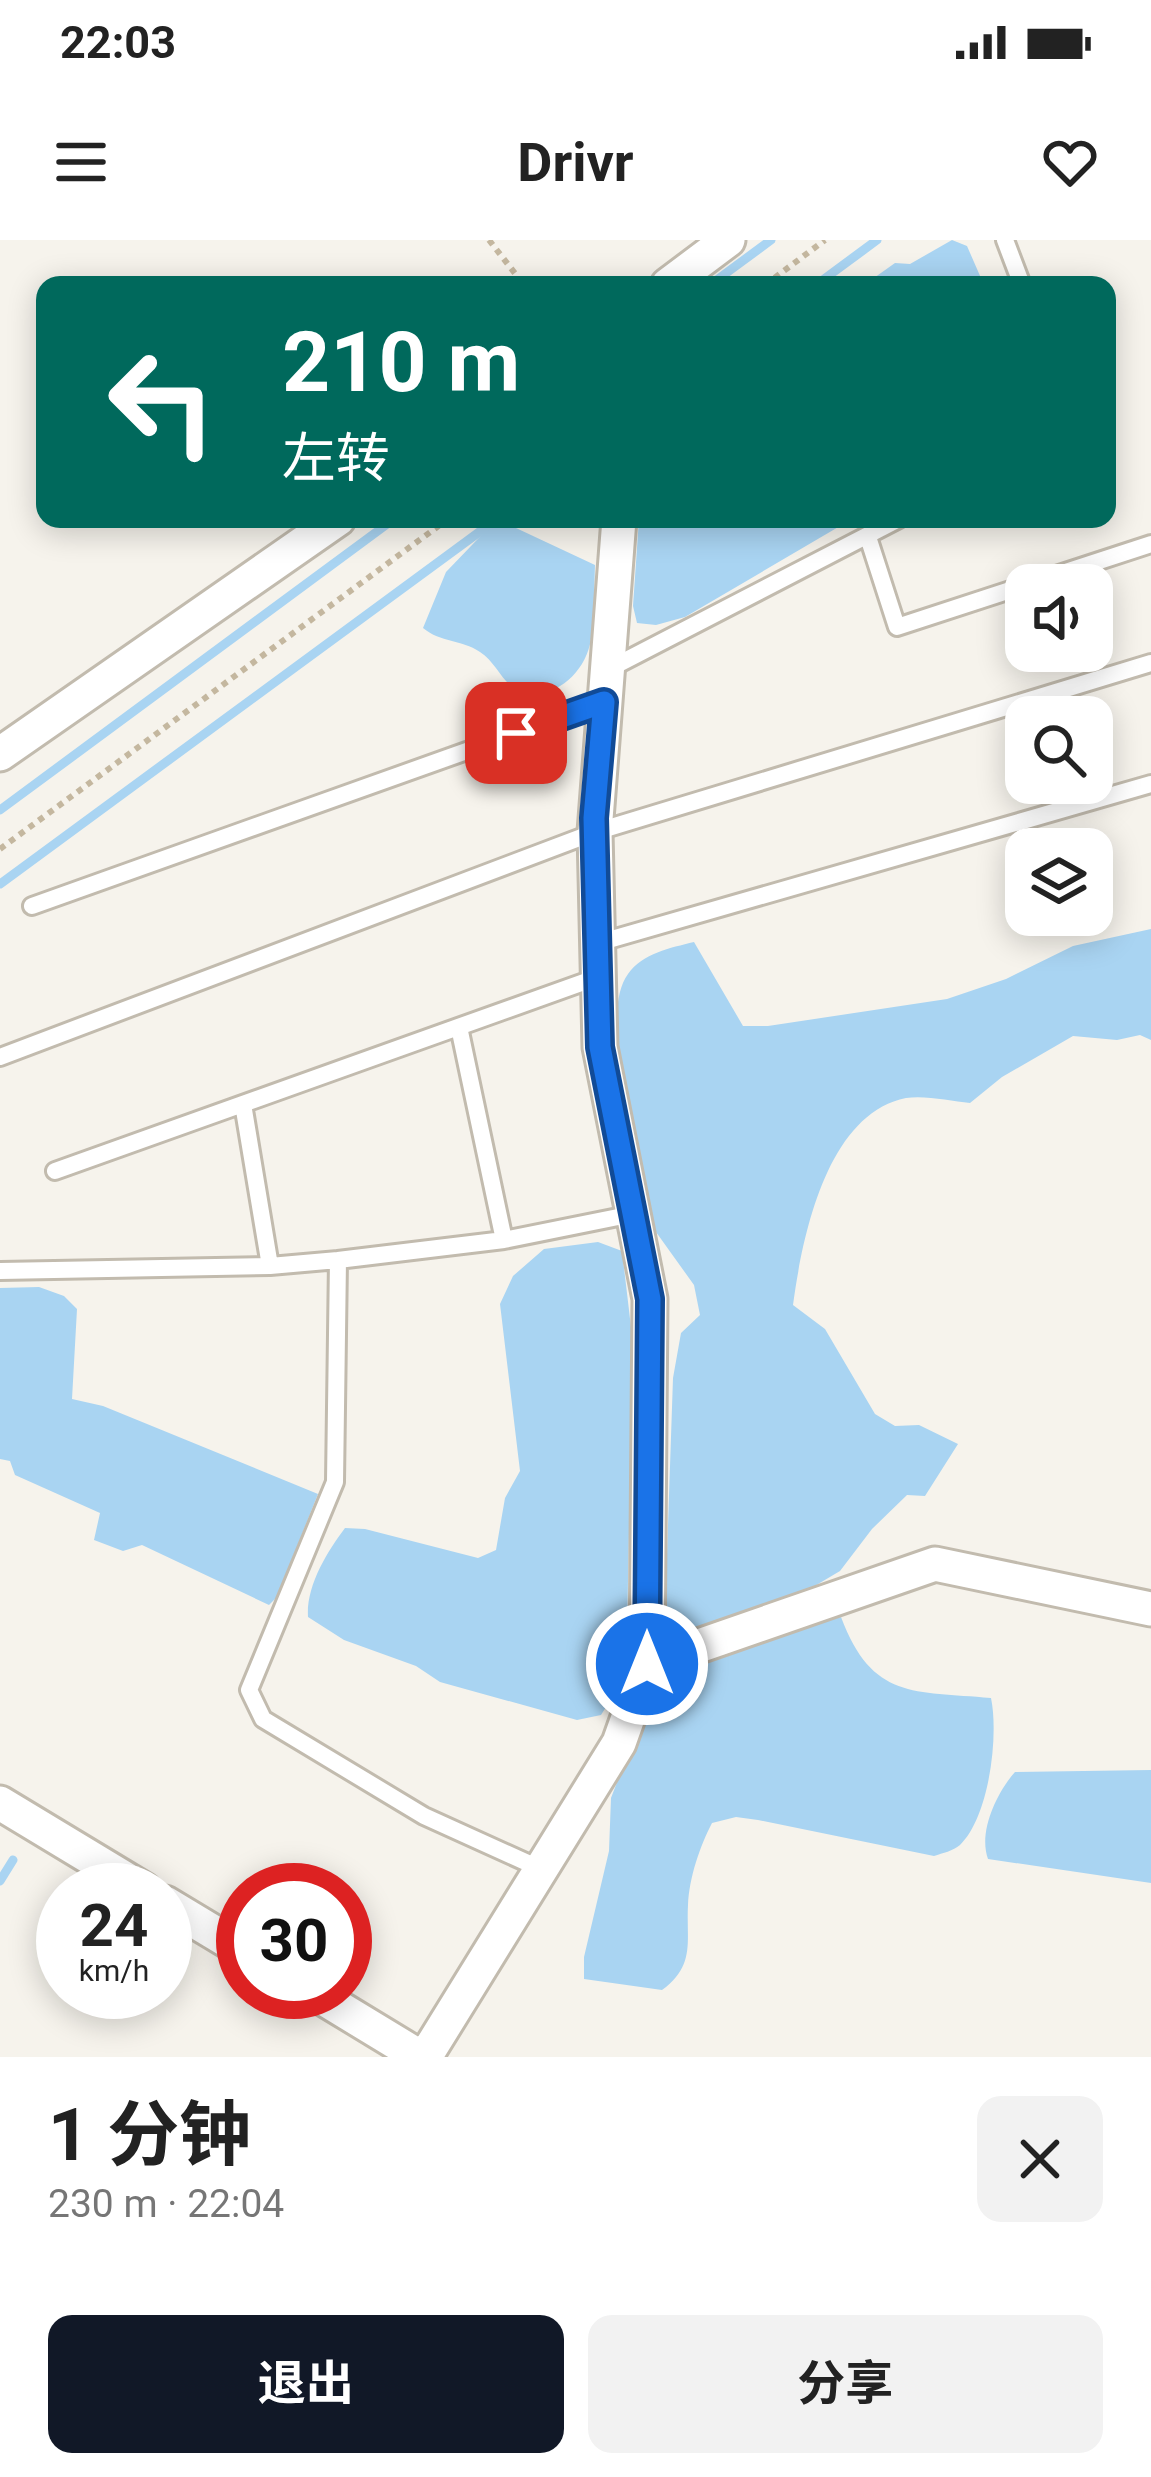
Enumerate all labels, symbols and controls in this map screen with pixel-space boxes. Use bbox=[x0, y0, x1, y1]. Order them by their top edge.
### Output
text: 22:03 bbox=[60, 16, 176, 69]
icon: menu bbox=[48, 129, 114, 195]
icon: heart bbox=[1037, 129, 1103, 195]
text: Drivr bbox=[517, 131, 634, 194]
text: 210 m bbox=[282, 313, 520, 412]
icon: left bbox=[84, 324, 240, 480]
text: 左转 bbox=[282, 427, 390, 490]
map controls bbox=[1005, 564, 1113, 936]
button: sound bbox=[1005, 564, 1113, 672]
pin bbox=[465, 682, 567, 784]
button: search bbox=[1005, 696, 1113, 804]
icon: arrive bbox=[483, 700, 549, 766]
button: layers bbox=[1005, 828, 1113, 936]
position arrow bbox=[584, 1601, 710, 1727]
speed limit sign: 30 bbox=[216, 1863, 372, 2019]
text: 24 bbox=[80, 1890, 148, 1961]
text: km/h bbox=[79, 1953, 149, 1988]
text: 1 分钟 bbox=[48, 2093, 251, 2178]
button: close bbox=[977, 2096, 1103, 2222]
text: 230 m · 22:04 bbox=[48, 2181, 284, 2227]
button: 退出 bbox=[48, 2315, 564, 2453]
button: 分享 bbox=[588, 2315, 1103, 2453]

